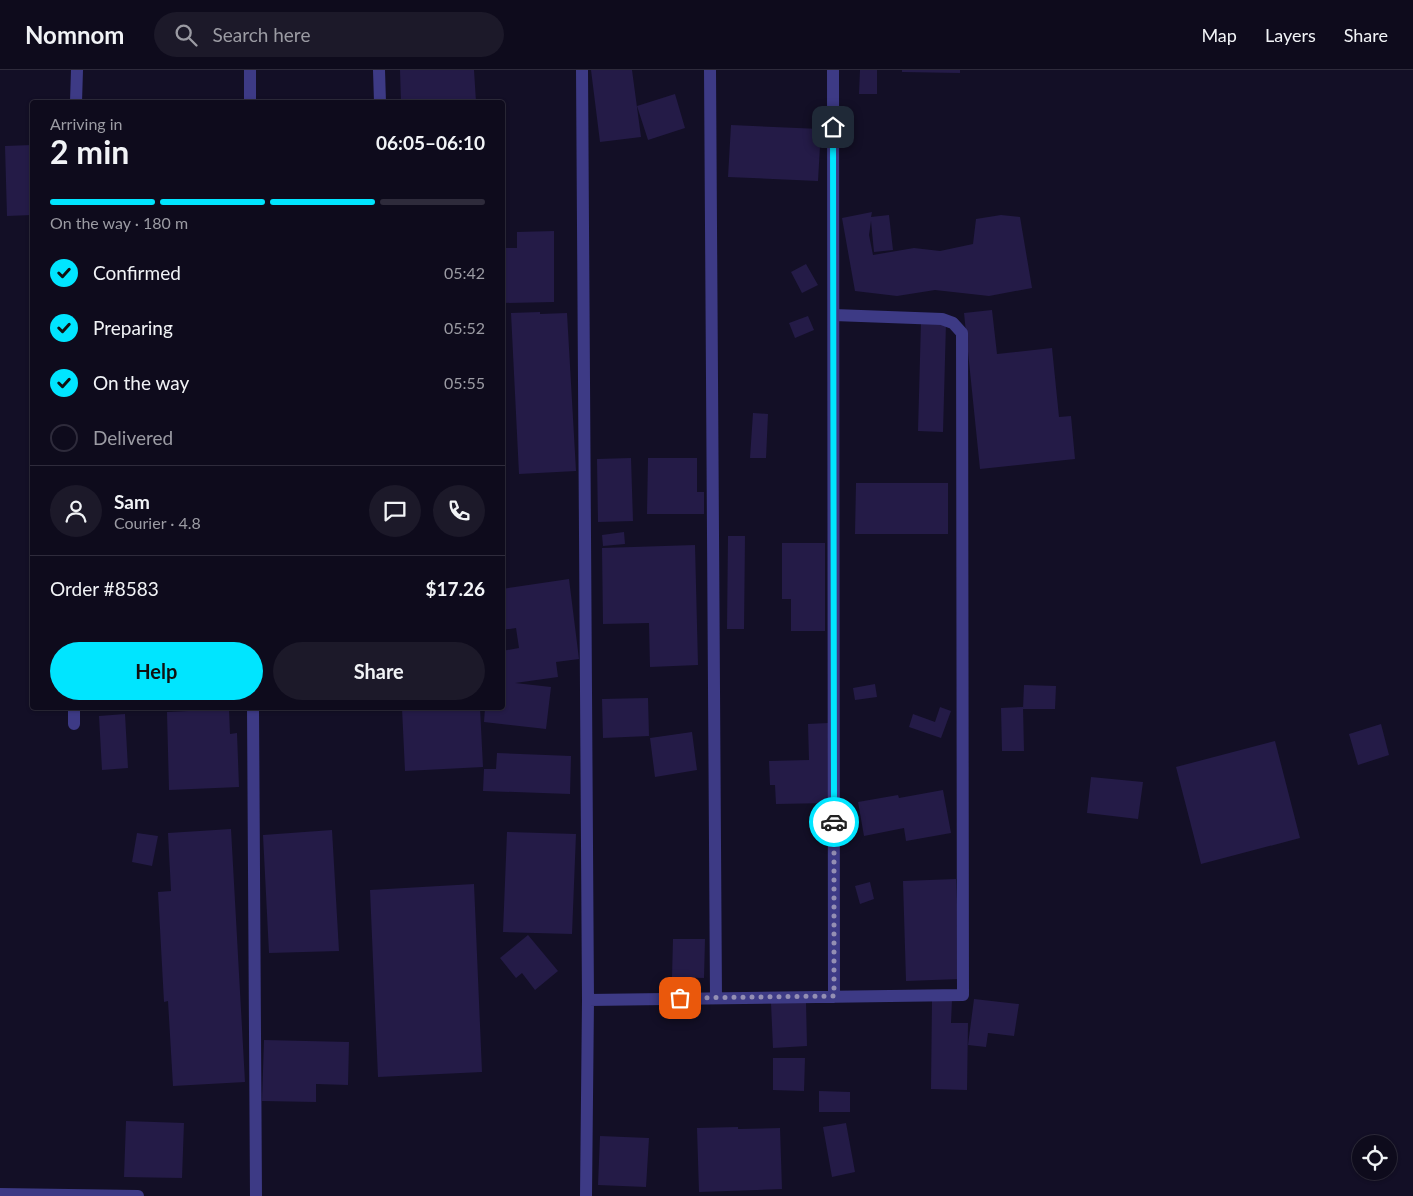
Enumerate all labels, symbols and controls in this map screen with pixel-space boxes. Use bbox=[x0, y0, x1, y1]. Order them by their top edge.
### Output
search box bbox=[154, 12, 504, 57]
text: Nomnom bbox=[25, 20, 124, 49]
icon: search bbox=[172, 21, 200, 49]
text: Search here bbox=[212, 23, 310, 46]
text: Map bbox=[1201, 24, 1237, 46]
text: Layers bbox=[1265, 24, 1316, 46]
text: Share bbox=[1344, 24, 1388, 46]
pin bbox=[812, 106, 854, 148]
icon: home bbox=[819, 113, 847, 141]
text: Arriving in bbox=[50, 114, 123, 133]
text: 06:05–06:10 bbox=[376, 131, 485, 154]
text: 2 min bbox=[50, 132, 129, 171]
text: On the way · 180 m bbox=[50, 213, 188, 232]
icon: check bbox=[50, 259, 78, 287]
text: Confirmed bbox=[93, 261, 181, 284]
text: 05:42 bbox=[444, 263, 485, 282]
icon: check bbox=[50, 314, 78, 342]
text: Preparing bbox=[93, 316, 173, 339]
text: 05:52 bbox=[444, 318, 485, 337]
icon: check bbox=[50, 369, 78, 397]
text: On the way bbox=[93, 371, 189, 394]
text: 05:55 bbox=[444, 373, 485, 392]
text: Delivered bbox=[93, 426, 173, 449]
button: person bbox=[50, 485, 102, 537]
button: chat bbox=[369, 485, 421, 537]
button: phone bbox=[433, 485, 485, 537]
text: Sam bbox=[114, 490, 150, 513]
text: Courier · 4.8 bbox=[114, 513, 201, 532]
text: Order #8583 bbox=[50, 577, 159, 600]
text: $17.26 bbox=[425, 577, 485, 600]
button: Help bbox=[50, 642, 263, 700]
button: Share bbox=[273, 642, 485, 700]
courier bbox=[809, 797, 859, 847]
icon: car bbox=[820, 808, 848, 836]
pin bbox=[659, 977, 701, 1019]
icon: bag bbox=[666, 984, 694, 1012]
map controls bbox=[1352, 1135, 1397, 1180]
button: locate bbox=[1352, 1135, 1397, 1180]

